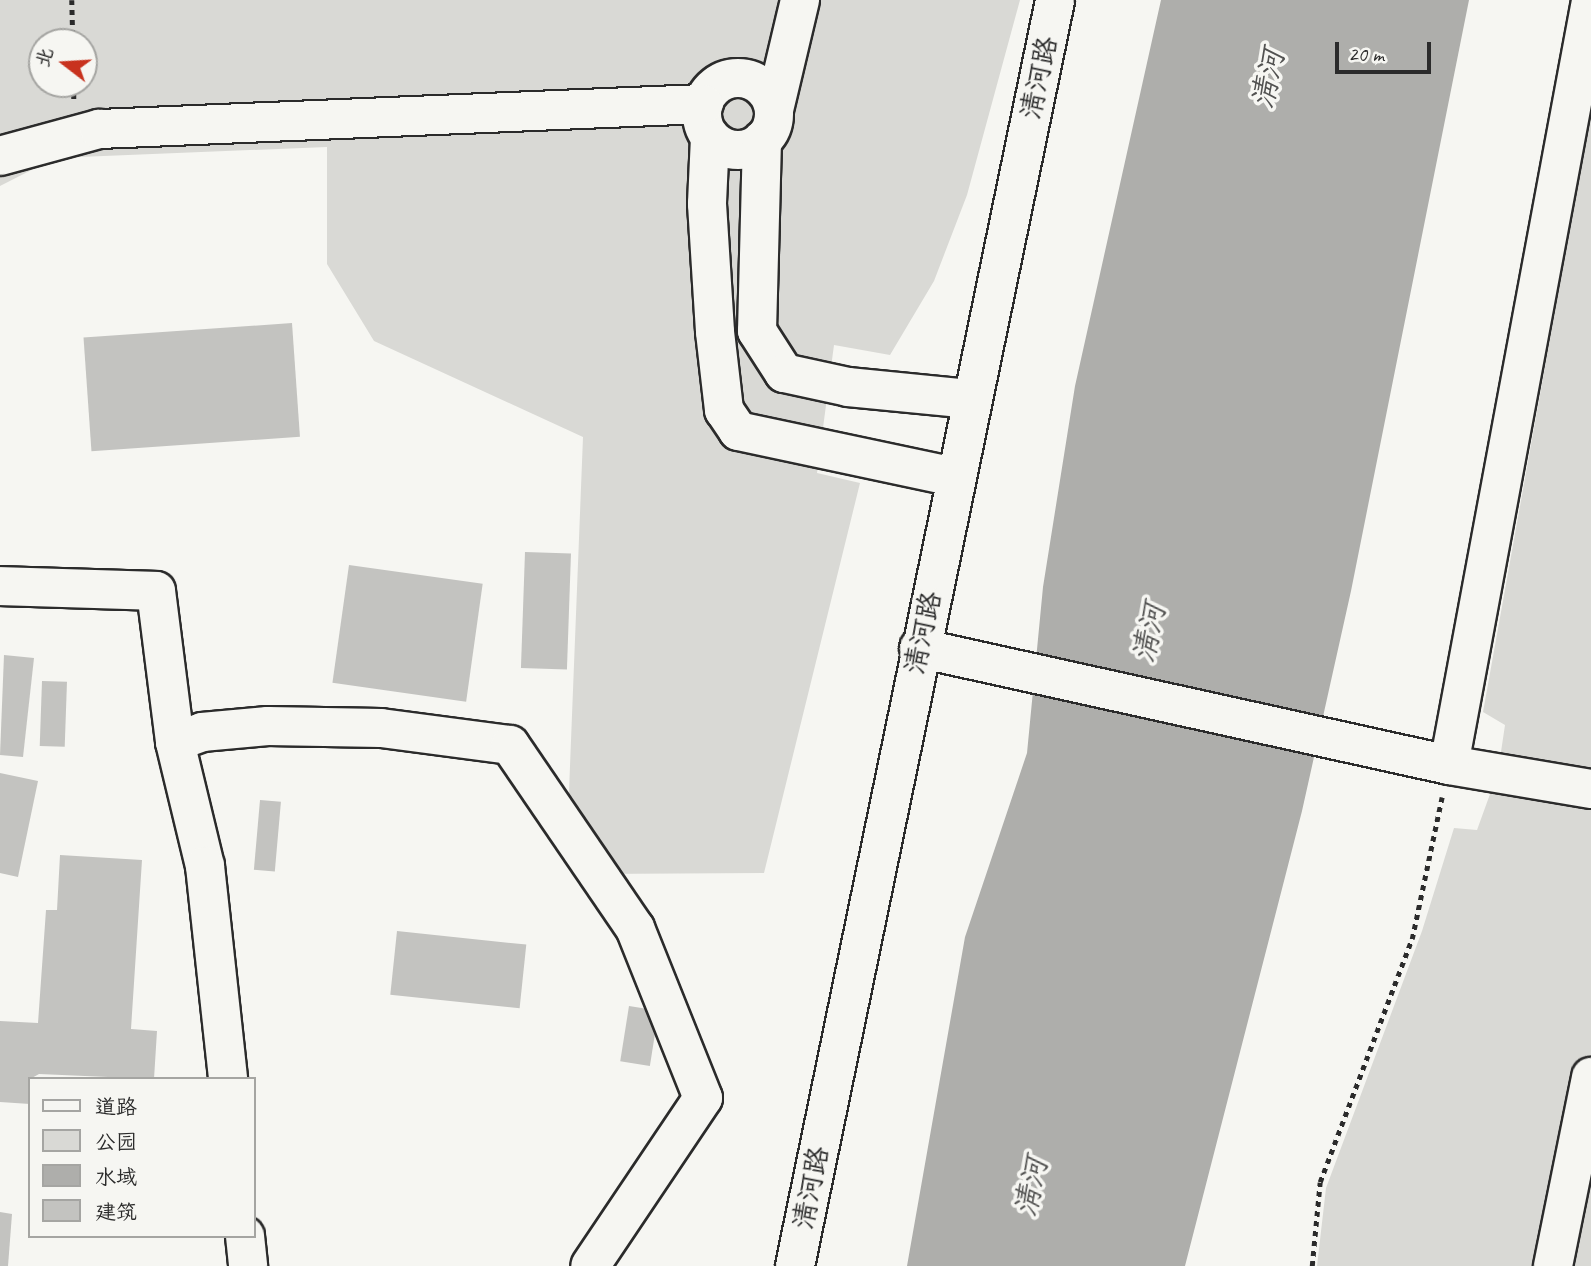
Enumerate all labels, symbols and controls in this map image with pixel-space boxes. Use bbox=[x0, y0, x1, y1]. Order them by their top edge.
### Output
north arrow bbox=[28, 28, 98, 98]
scale bar bbox=[1339, 28, 1435, 72]
street label: 清河路 bbox=[1014, 33, 1064, 123]
text: 20 m bbox=[1348, 41, 1384, 67]
text: 北 bbox=[31, 45, 59, 70]
water label: 清河 bbox=[1244, 46, 1292, 112]
street label: 清河路 bbox=[898, 588, 948, 678]
water label: 清河 bbox=[1125, 600, 1173, 666]
legend bbox=[28, 1077, 256, 1238]
text: 道路 bbox=[95, 1094, 137, 1120]
text: 公园 bbox=[95, 1129, 137, 1155]
street label: 清河路 bbox=[786, 1144, 836, 1232]
water label: 清河 bbox=[1007, 1154, 1055, 1220]
text: 水域 bbox=[95, 1164, 137, 1190]
text: 建筑 bbox=[95, 1199, 137, 1225]

